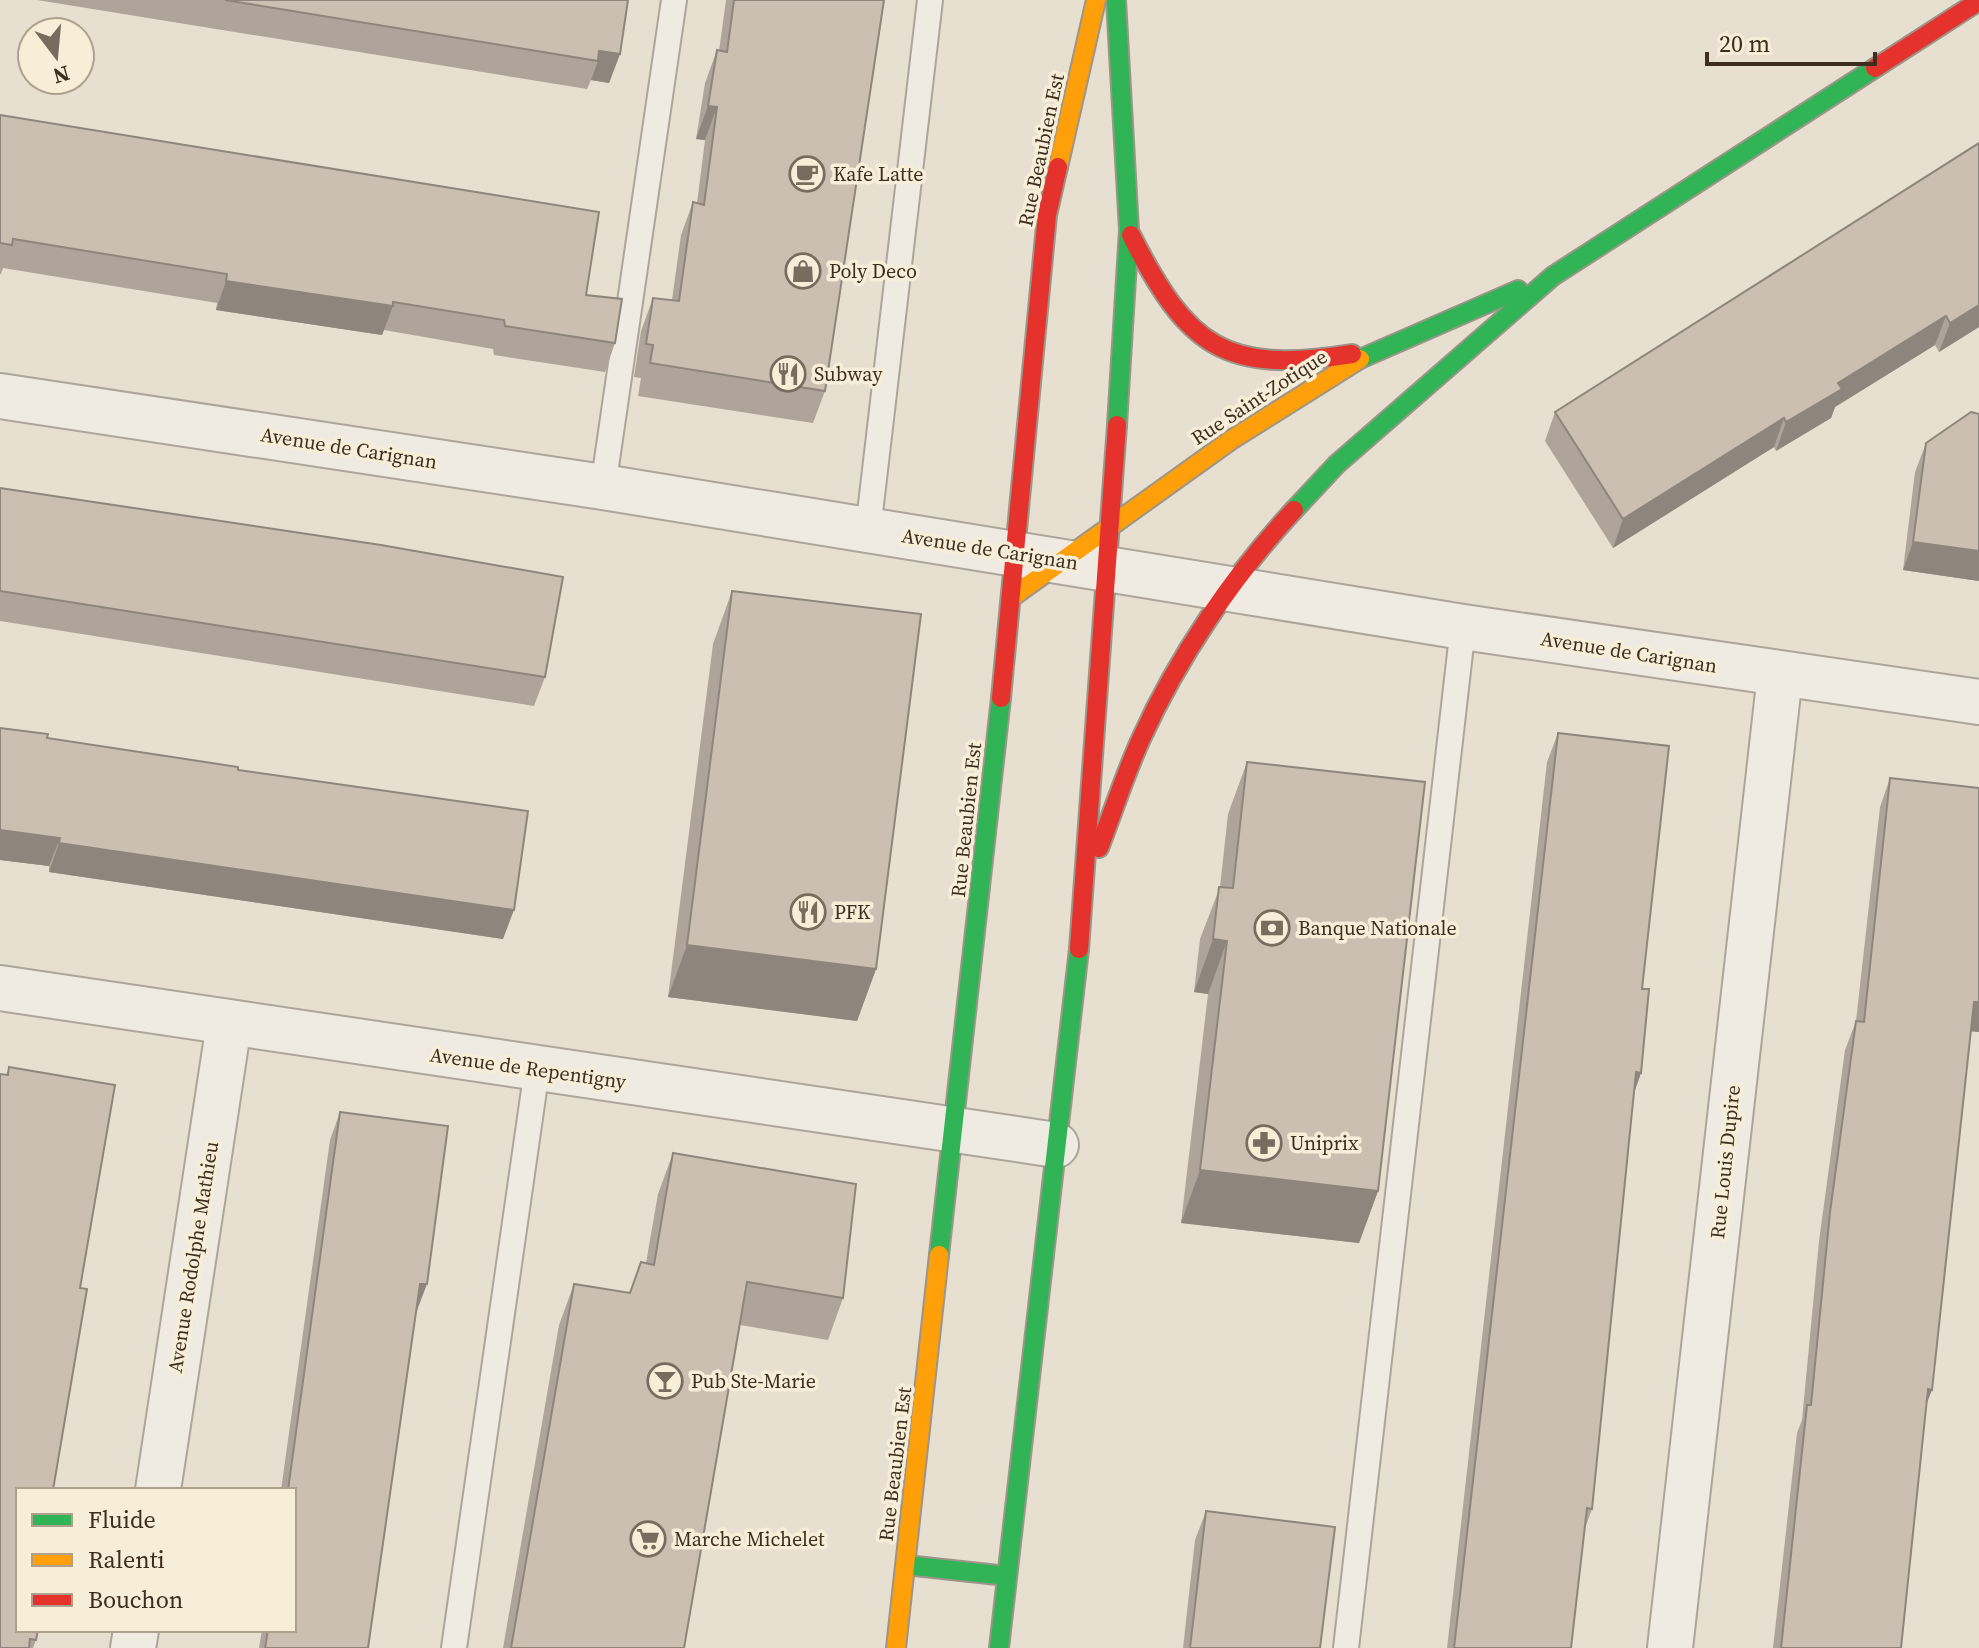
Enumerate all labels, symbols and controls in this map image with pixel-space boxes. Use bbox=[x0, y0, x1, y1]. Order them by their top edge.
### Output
north arrow bbox=[16, 16, 96, 96]
scale bar bbox=[1707, 16, 1875, 66]
text: 20 m bbox=[1719, 27, 1770, 60]
text: N bbox=[50, 59, 73, 92]
street label: Rue Beaubien Est bbox=[1011, 71, 1071, 229]
cafe icon: Kafe Latte bbox=[788, 155, 826, 193]
place label: Kafe Latte bbox=[833, 160, 923, 188]
shop icon: Poly Deco bbox=[784, 252, 822, 290]
place label: Poly Deco bbox=[829, 257, 917, 285]
street label: Rue Saint-Zotique bbox=[1185, 342, 1333, 452]
restaurant icon: Subway bbox=[769, 355, 807, 393]
place label: Subway bbox=[814, 360, 883, 388]
street label: Avenue de Carignan bbox=[259, 420, 439, 476]
street label: Avenue de Carignan bbox=[900, 521, 1080, 577]
street label: Avenue de Carignan bbox=[1539, 624, 1719, 680]
street label: Rue Beaubien Est bbox=[944, 741, 988, 899]
restaurant icon: PFK bbox=[789, 893, 827, 931]
place label: PFK bbox=[834, 898, 871, 926]
bank icon: Banque Nationale bbox=[1253, 909, 1291, 947]
place label: Banque Nationale bbox=[1298, 914, 1457, 942]
street label: Avenue de Repentigny bbox=[428, 1040, 629, 1096]
street label: Rue Louis Dupire bbox=[1703, 1084, 1747, 1240]
pharmacy icon: Uniprix bbox=[1245, 1124, 1283, 1162]
place label: Uniprix bbox=[1290, 1129, 1359, 1157]
street label: Avenue Rodolphe Mathieu bbox=[161, 1139, 225, 1375]
bar icon: Pub Ste-Marie bbox=[646, 1362, 684, 1400]
place label: Pub Ste-Marie bbox=[691, 1367, 816, 1395]
street label: Rue Beaubien Est bbox=[872, 1385, 918, 1543]
legend bbox=[16, 1488, 296, 1632]
text: Fluide bbox=[88, 1503, 156, 1536]
supermarket icon: Marche Michelet bbox=[629, 1520, 667, 1558]
place label: Marche Michelet bbox=[674, 1525, 825, 1553]
text: Ralenti bbox=[88, 1543, 165, 1576]
text: Bouchon bbox=[88, 1583, 183, 1616]

